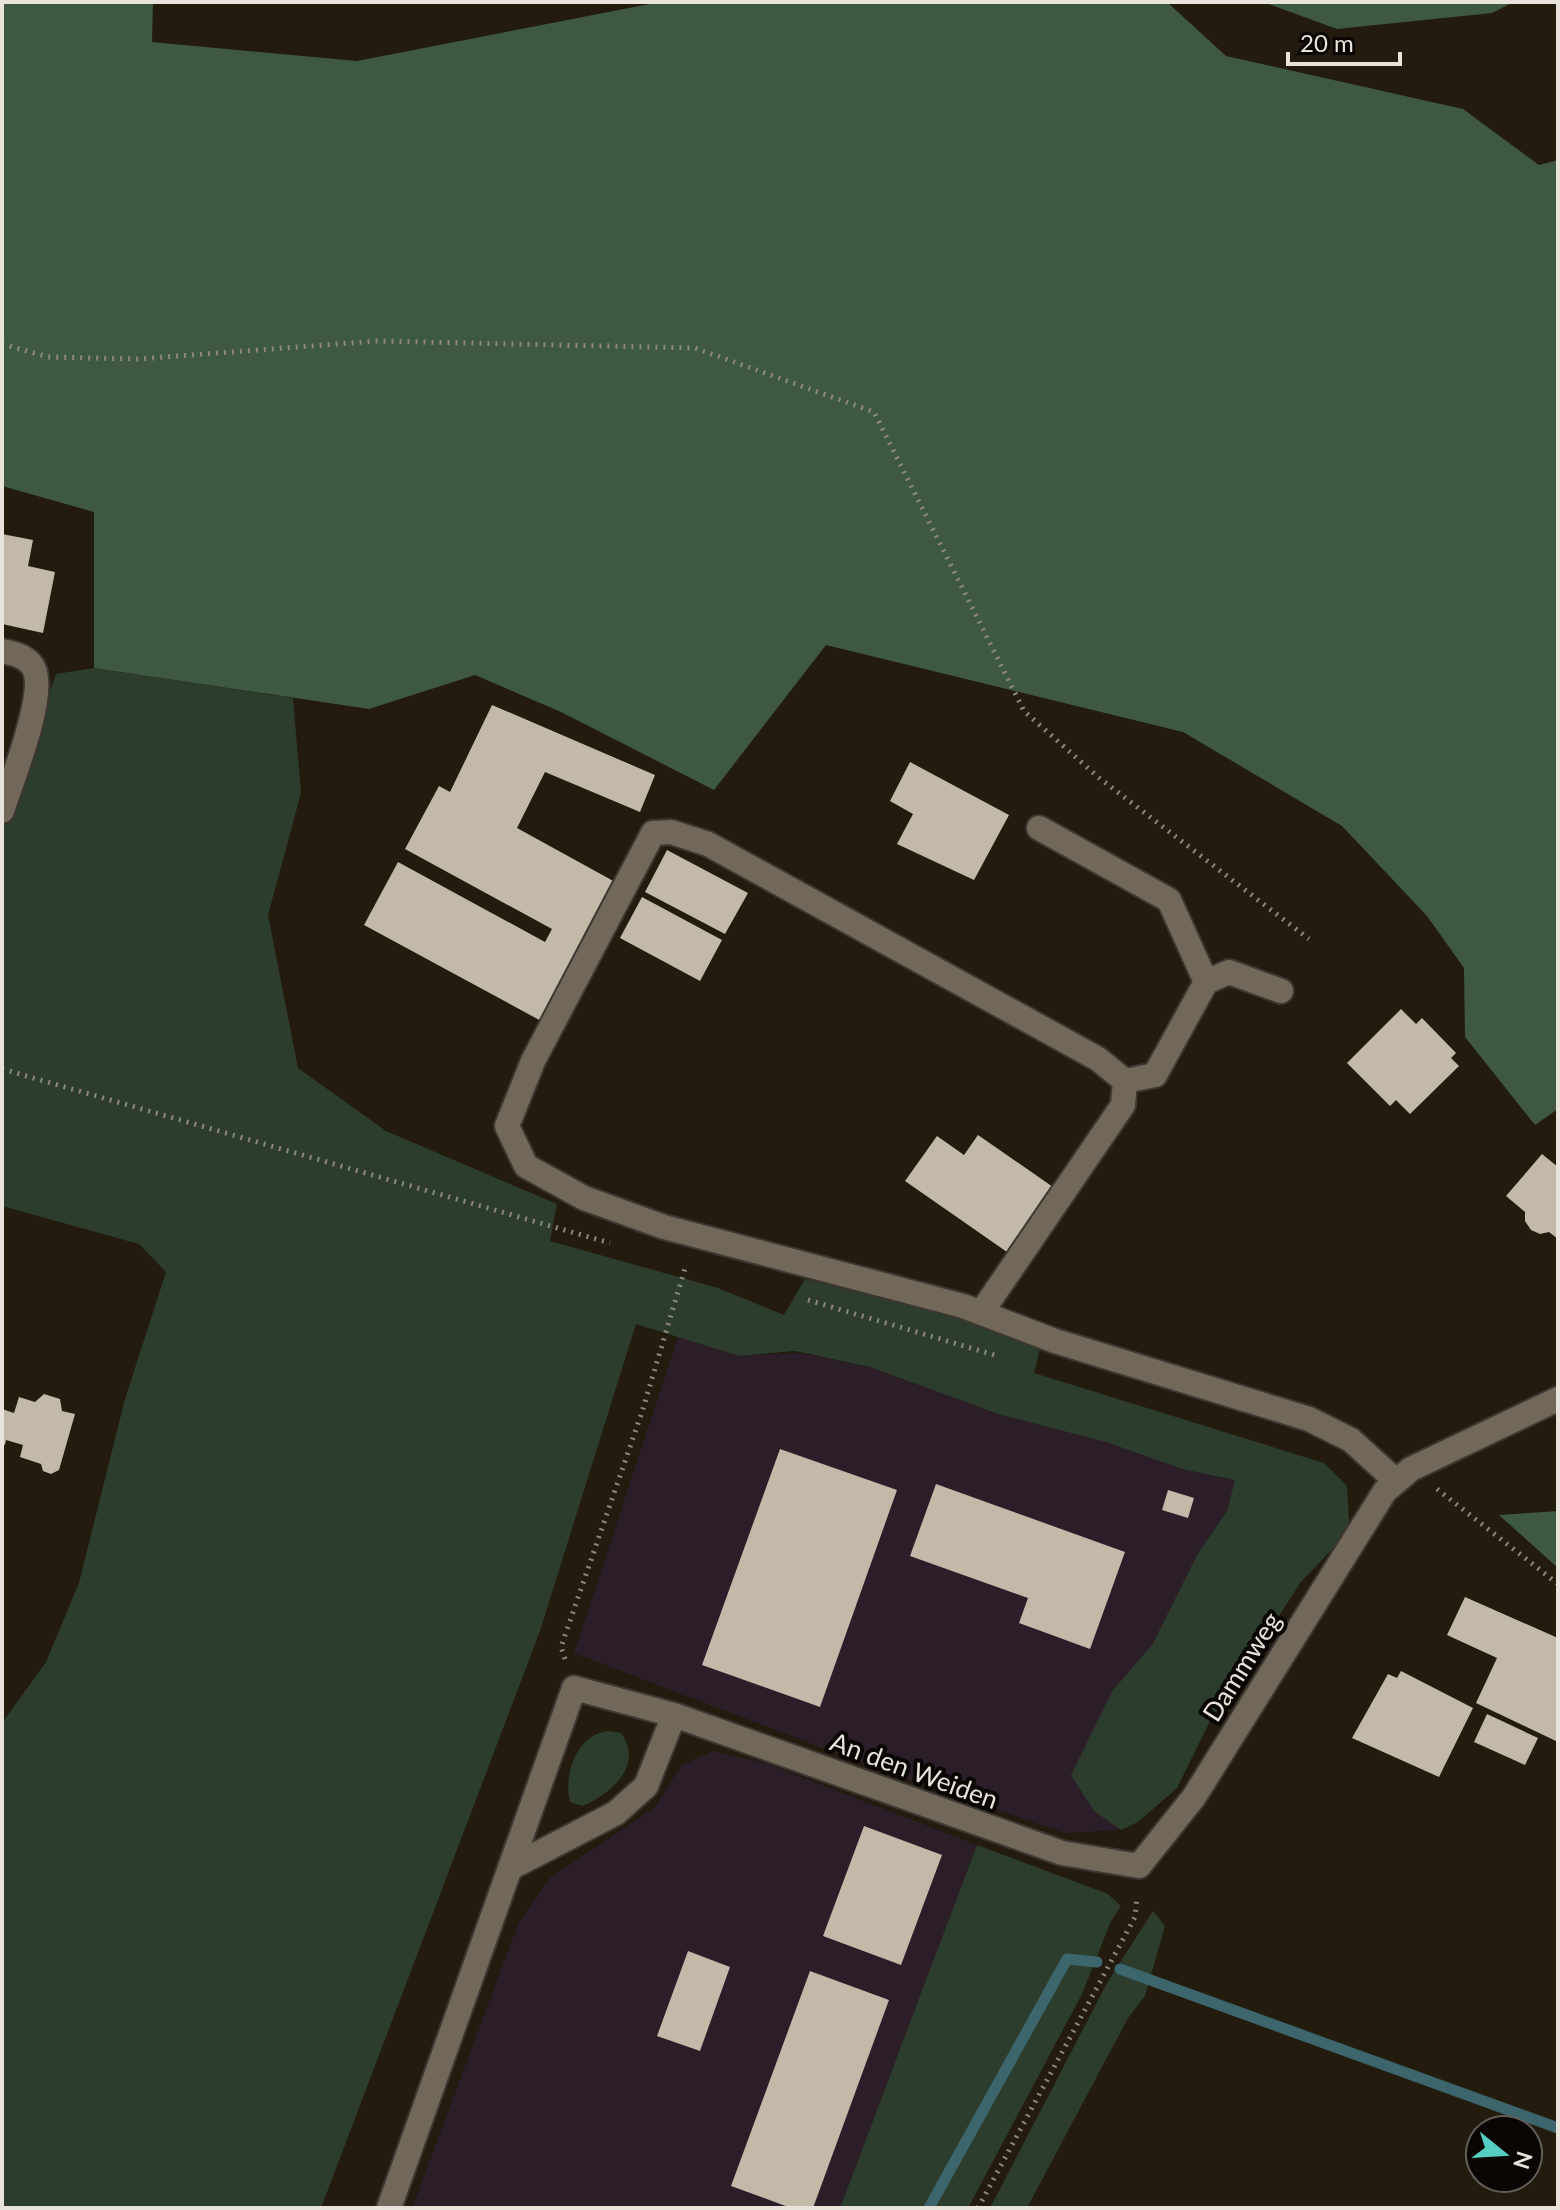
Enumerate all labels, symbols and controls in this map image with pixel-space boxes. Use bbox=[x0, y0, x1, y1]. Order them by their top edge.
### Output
scale bar bbox=[1288, 16, 1400, 66]
text: 20 m bbox=[1300, 28, 1354, 57]
street label: Dammweg bbox=[1195, 1606, 1287, 1727]
street label: An den Weiden bbox=[826, 1725, 1003, 1815]
north arrow bbox=[1464, 2114, 1544, 2194]
text: N bbox=[1508, 2148, 1539, 2173]

